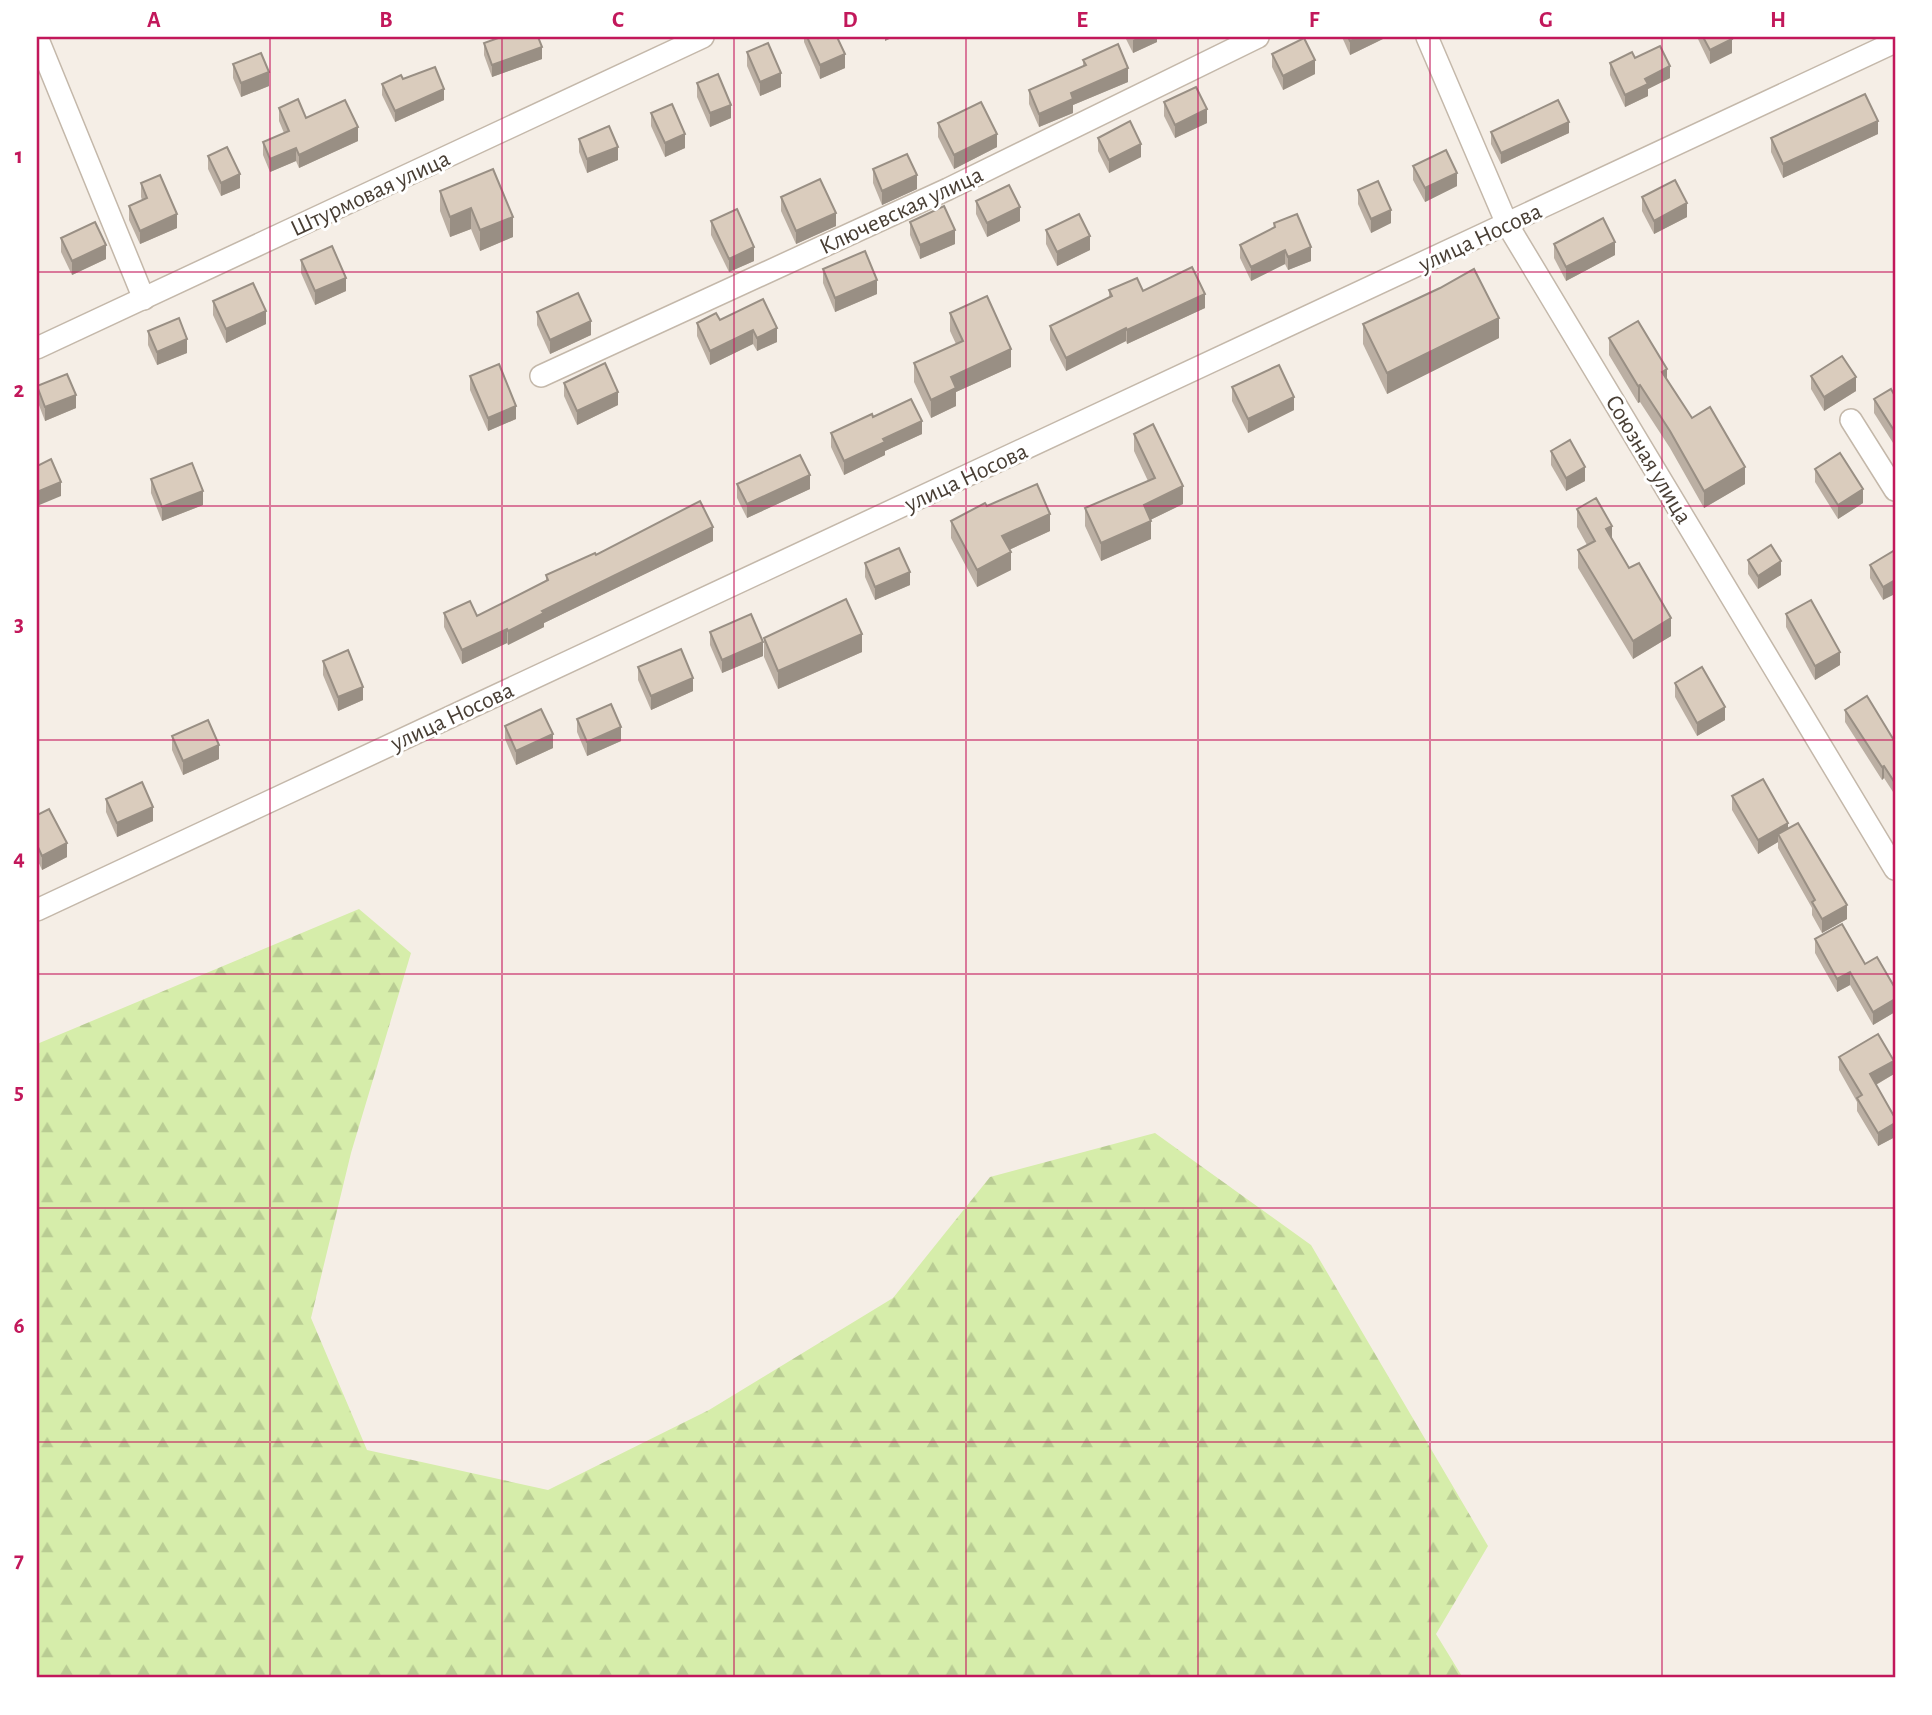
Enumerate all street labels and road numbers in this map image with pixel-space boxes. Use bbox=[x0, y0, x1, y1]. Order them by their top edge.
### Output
street label: Штурмовая улица bbox=[287, 146, 454, 241]
street label: Ключевская улица bbox=[816, 163, 987, 259]
street label: улица Носова bbox=[1414, 199, 1546, 277]
street label: Союзная улица bbox=[1600, 391, 1696, 528]
street label: улица Носова bbox=[900, 439, 1032, 517]
street label: улица Носова bbox=[386, 678, 518, 756]

